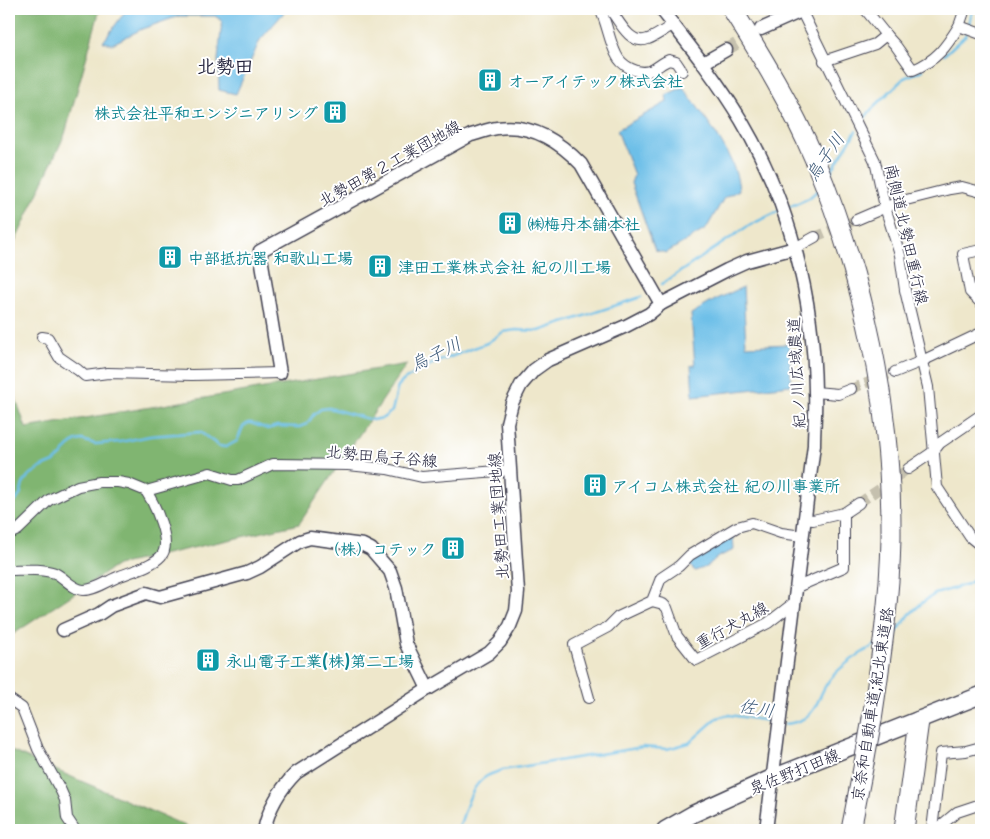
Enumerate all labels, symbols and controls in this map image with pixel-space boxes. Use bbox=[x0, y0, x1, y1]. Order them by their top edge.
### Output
district label: 北勢田 bbox=[196, 51, 254, 79]
building icon: オーアイテック株式会社 bbox=[477, 67, 503, 93]
place label: オーアイテック株式会社 bbox=[508, 68, 683, 92]
building icon: 株式会社平和エンジニアリング bbox=[322, 99, 348, 125]
place label: 株式会社平和エンジニアリング bbox=[94, 100, 318, 124]
street label: 北勢田第２工業団地線 bbox=[313, 113, 465, 211]
water label: 烏子川 bbox=[797, 126, 851, 186]
street label: 南側道北勢田重行線 bbox=[880, 161, 936, 307]
building icon: ㈱梅丹本舗本社 bbox=[497, 210, 523, 236]
place label: ㈱梅丹本舗本社 bbox=[528, 211, 640, 235]
building icon: 中部抵抗器 和歌山工場 bbox=[157, 244, 183, 270]
place label: 中部抵抗器 和歌山工場 bbox=[188, 245, 353, 269]
building icon: 津田工業株式会社 紀の川工場 bbox=[367, 253, 393, 279]
place label: 津田工業株式会社 紀の川工場 bbox=[398, 254, 611, 278]
street label: 紀ノ川広域農道 bbox=[780, 316, 810, 430]
water label: 烏子川 bbox=[405, 329, 465, 377]
street label: 北勢田烏子谷線 bbox=[325, 438, 439, 472]
street label: 北勢田工業団地線 bbox=[481, 451, 513, 581]
building icon: アイコム株式会社 紀の川事業所 bbox=[582, 472, 608, 498]
place label: アイコム株式会社 紀の川事業所 bbox=[612, 473, 840, 497]
building icon: （株）コテック bbox=[440, 535, 466, 561]
place label: （株）コテック bbox=[324, 536, 436, 560]
street label: 重行犬丸線 bbox=[690, 594, 772, 654]
street label: 京奈和自動車道;紀北東道路 bbox=[844, 605, 898, 803]
building icon: 永山電子工業(株)第二工場 bbox=[195, 647, 221, 673]
place label: 永山電子工業(株)第二工場 bbox=[226, 648, 414, 672]
water label: 佐川 bbox=[737, 691, 777, 723]
street label: 泉佐野打田線 bbox=[745, 741, 843, 799]

